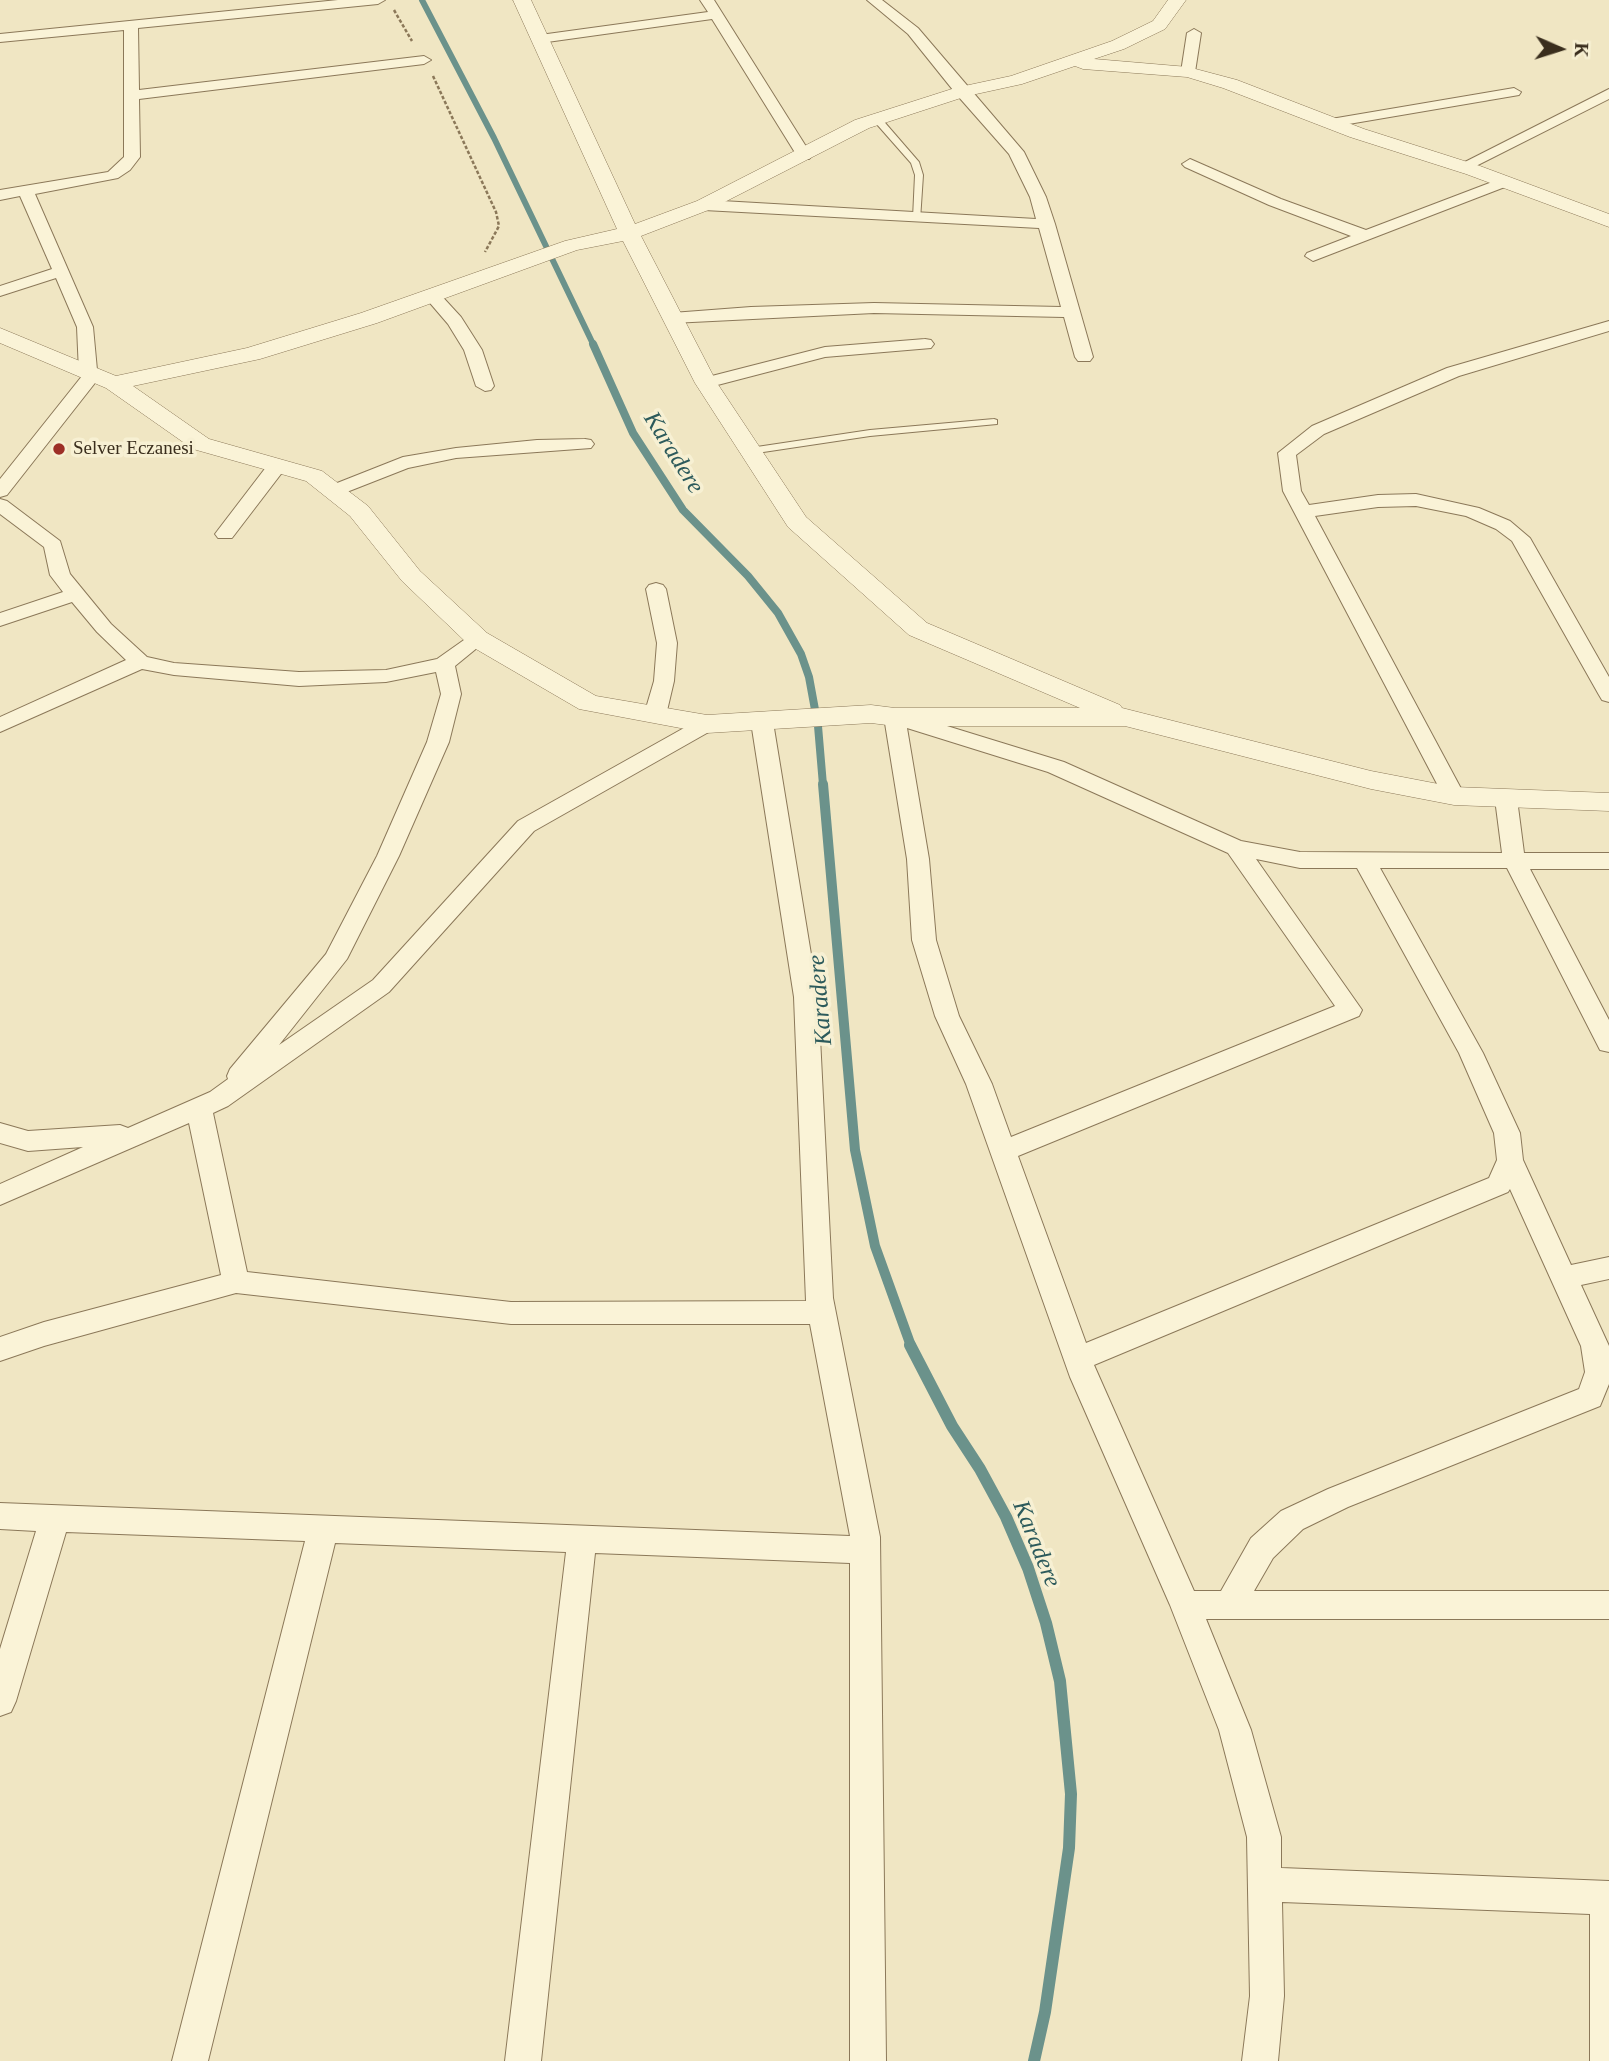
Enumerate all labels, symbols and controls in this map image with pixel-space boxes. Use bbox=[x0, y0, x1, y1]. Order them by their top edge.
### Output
north arrow bbox=[1525, 14, 1595, 84]
text: K bbox=[1571, 42, 1592, 58]
water label: Karadere bbox=[637, 407, 709, 499]
place label: Selver Eczanesi bbox=[73, 438, 194, 460]
marker: Selver Eczanesi bbox=[51, 441, 67, 457]
water label: Karadere bbox=[803, 953, 839, 1047]
water label: Karadere bbox=[1006, 1496, 1066, 1592]

